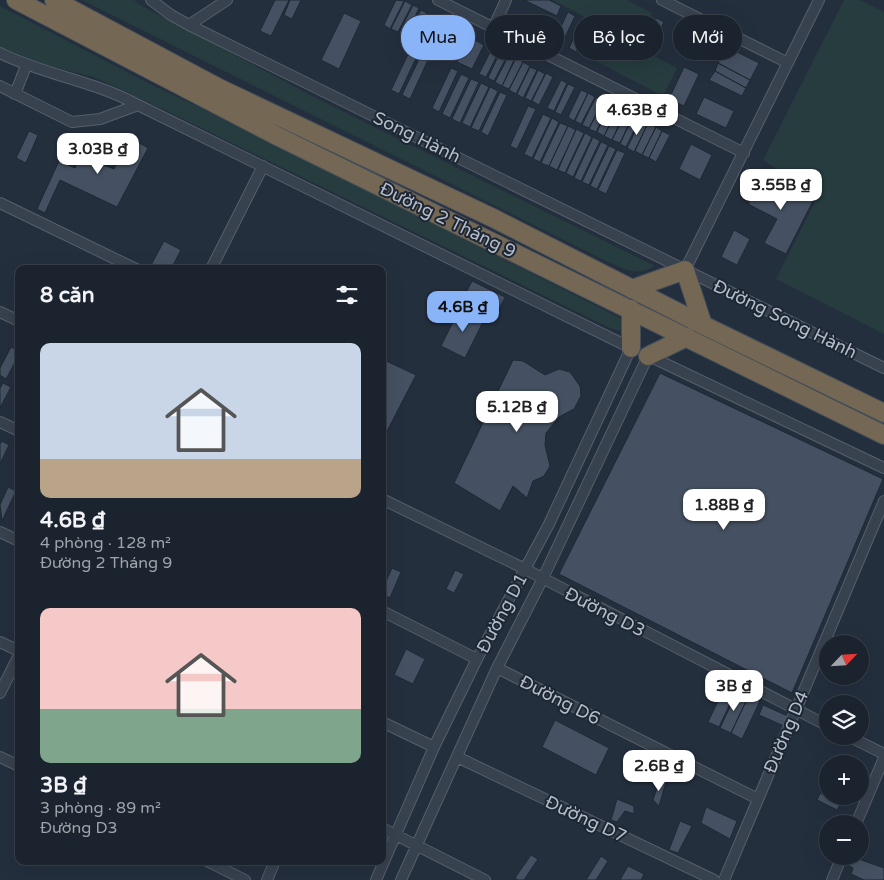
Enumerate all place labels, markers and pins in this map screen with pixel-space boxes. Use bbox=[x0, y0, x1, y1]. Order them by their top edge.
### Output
pin: 4.63B ₫ bbox=[591, 94, 683, 136]
pin: 3.03B ₫ bbox=[52, 132, 144, 175]
pin: 3.55B ₫ bbox=[735, 168, 827, 211]
pin: 4.6B ₫ bbox=[422, 290, 504, 333]
pin: 5.12B ₫ bbox=[471, 390, 563, 433]
pin: 1.88B ₫ bbox=[678, 488, 770, 531]
pin: 3B ₫ bbox=[704, 670, 764, 712]
pin: 2.6B ₫ bbox=[618, 750, 700, 792]

